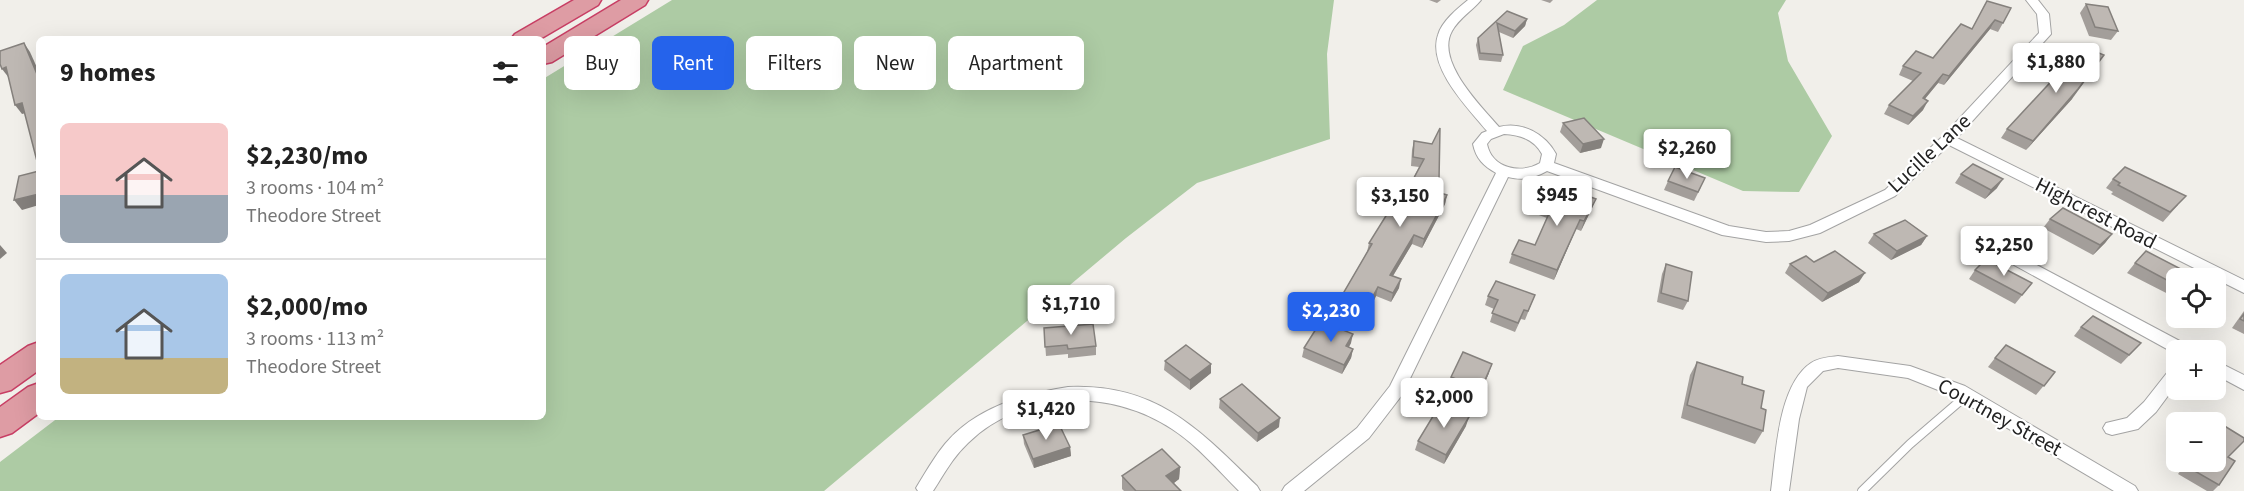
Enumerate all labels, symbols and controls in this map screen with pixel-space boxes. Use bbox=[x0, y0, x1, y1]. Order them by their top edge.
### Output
chip: Buy bbox=[564, 36, 640, 90]
chip: Rent bbox=[652, 36, 734, 90]
chip: Filters bbox=[746, 36, 842, 90]
chip: New bbox=[854, 36, 936, 90]
chip: Apartment bbox=[948, 36, 1084, 90]
pin: $1,880 bbox=[2007, 43, 2105, 94]
text: $1,880 bbox=[2027, 48, 2085, 76]
text: 9 homes bbox=[60, 54, 155, 91]
icon: filters bbox=[489, 56, 522, 89]
street label: Lucille Lane bbox=[1881, 107, 1977, 199]
pin: $2,260 bbox=[1638, 129, 1736, 180]
text: $2,260 bbox=[1658, 134, 1716, 162]
text: $2,230/mo bbox=[246, 137, 368, 174]
icon: home bbox=[108, 147, 180, 219]
street label: Highcrest Road bbox=[2030, 170, 2162, 256]
text: 3 rooms · 104 m² bbox=[246, 174, 384, 202]
pin: $945 bbox=[1521, 176, 1593, 227]
pin: $3,150 bbox=[1351, 177, 1449, 228]
text: $945 bbox=[1536, 181, 1578, 209]
text: $3,150 bbox=[1371, 182, 1429, 210]
text: Theodore Street bbox=[246, 202, 381, 230]
pin: $2,250 bbox=[1955, 226, 2053, 277]
text: $2,250 bbox=[1975, 231, 2033, 259]
map controls bbox=[2166, 268, 2226, 472]
button: locate bbox=[2166, 268, 2226, 328]
pin: $1,710 bbox=[1022, 285, 1120, 336]
text: $2,000/mo bbox=[246, 288, 368, 325]
text: $1,710 bbox=[1042, 290, 1100, 318]
pin: $2,230 bbox=[1282, 292, 1380, 343]
text: $2,230 bbox=[1302, 297, 1360, 325]
icon: home bbox=[108, 298, 180, 370]
text: 3 rooms · 113 m² bbox=[246, 325, 384, 353]
button: + bbox=[2166, 340, 2226, 400]
text: Theodore Street bbox=[246, 353, 381, 381]
street label: Courtney Street bbox=[1932, 370, 2068, 464]
pin: $2,000 bbox=[1395, 378, 1493, 429]
text: $2,000 bbox=[1415, 383, 1473, 411]
pin: $1,420 bbox=[997, 390, 1095, 441]
text: $1,420 bbox=[1017, 395, 1075, 423]
button: − bbox=[2166, 412, 2226, 472]

